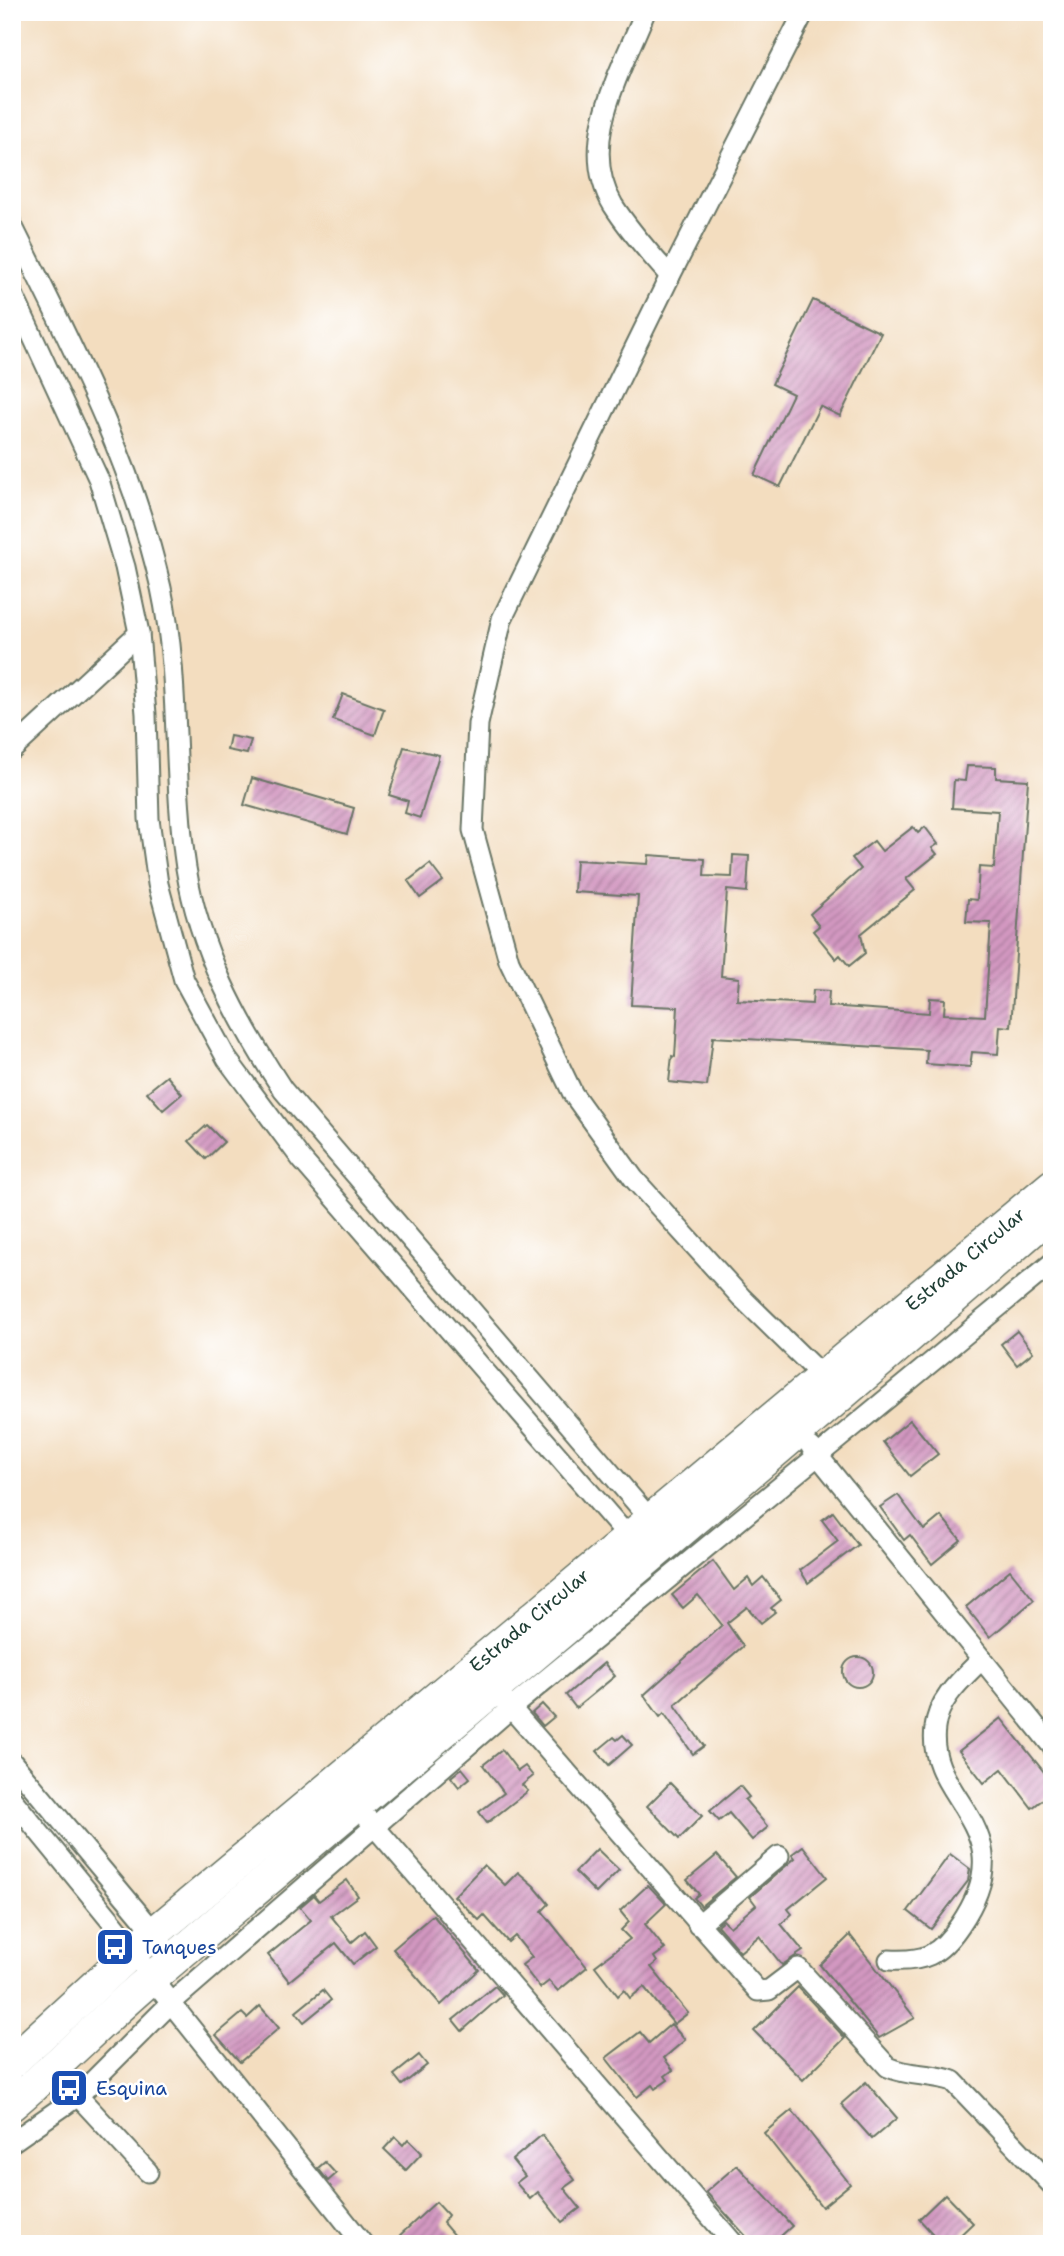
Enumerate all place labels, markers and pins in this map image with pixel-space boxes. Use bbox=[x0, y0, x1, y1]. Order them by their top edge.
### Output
bus stop icon: Tanques bbox=[94, 1926, 136, 1968]
place label: Tanques bbox=[142, 1935, 217, 1960]
bus stop icon: Esquina bbox=[48, 2067, 90, 2109]
place label: Esquina bbox=[96, 2076, 167, 2101]

